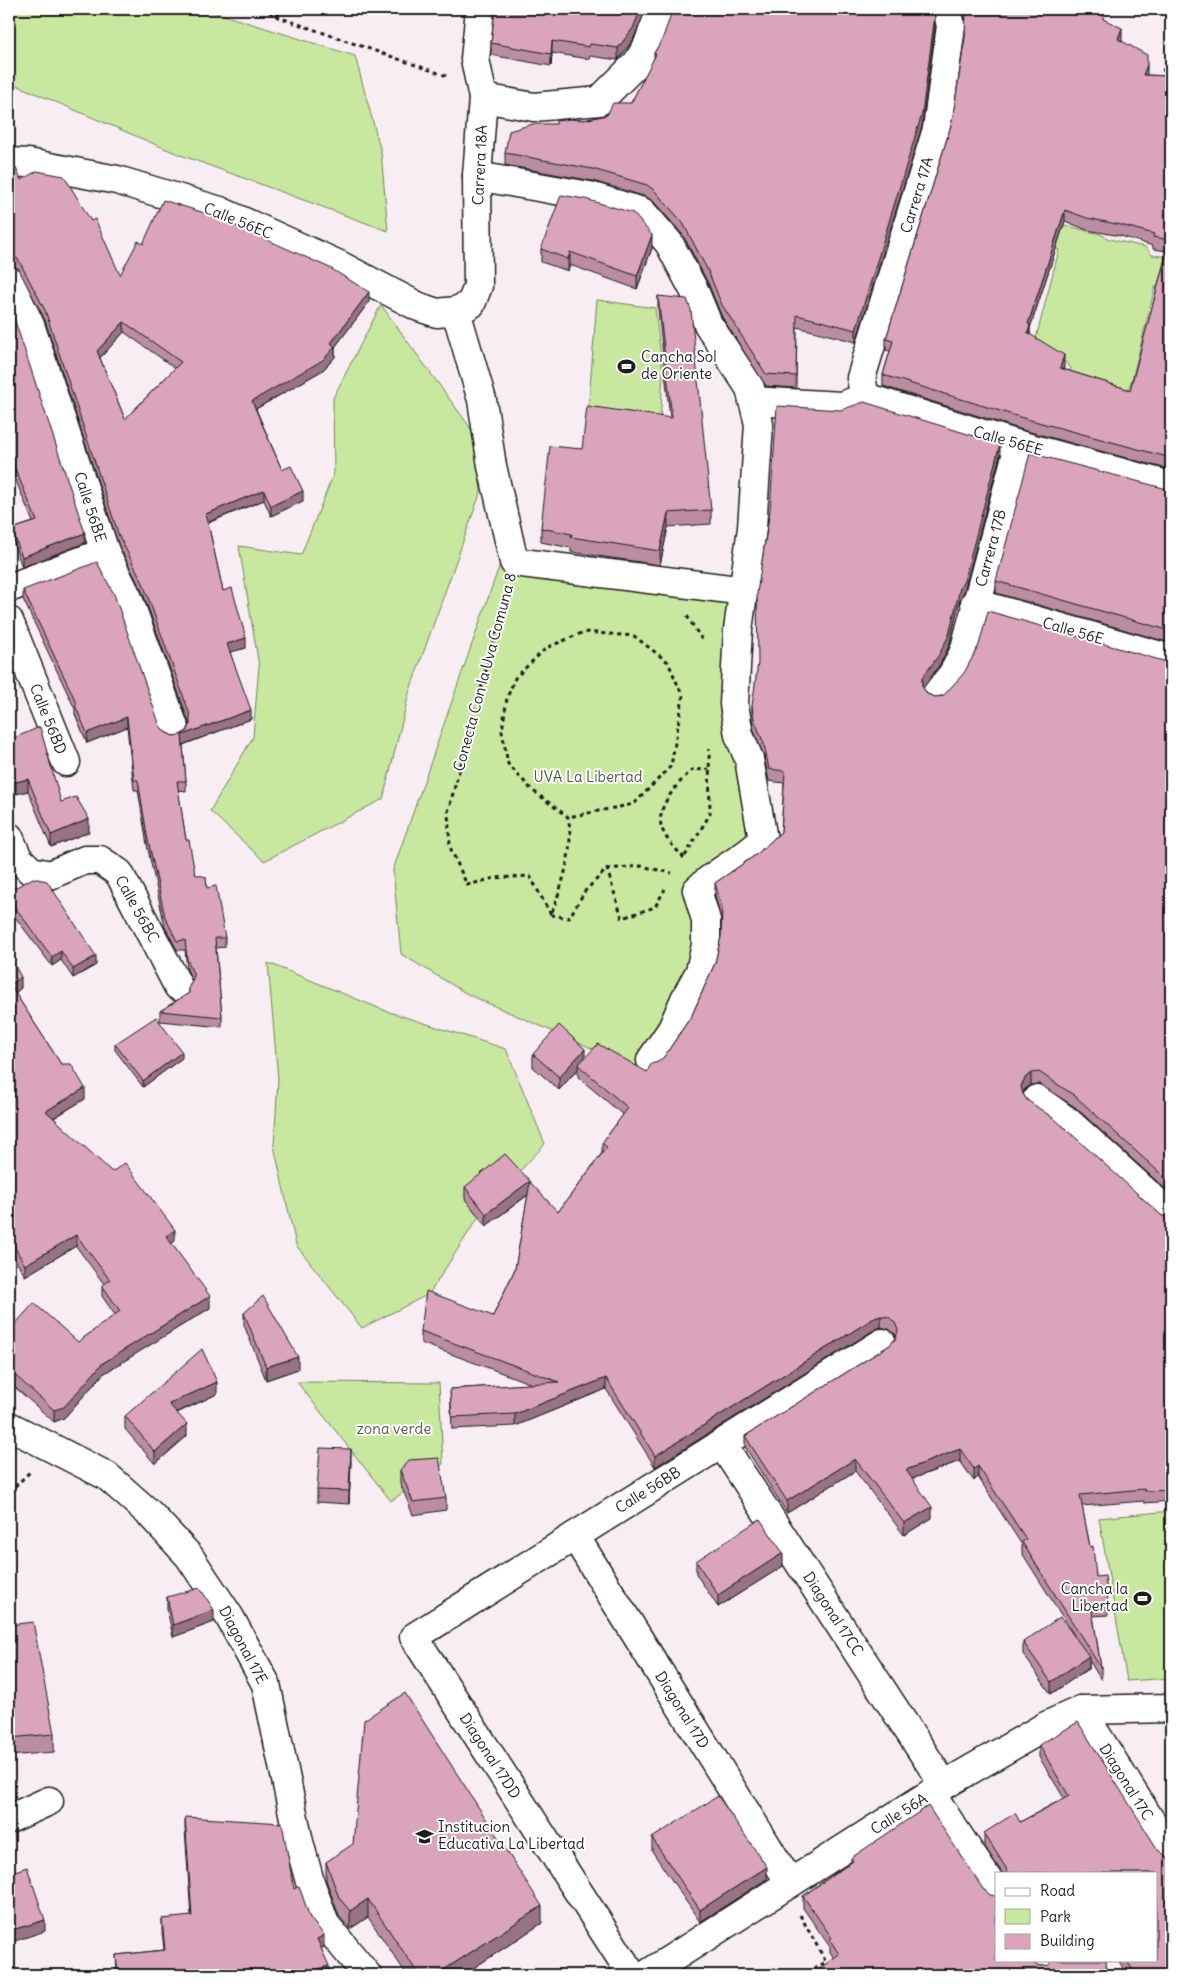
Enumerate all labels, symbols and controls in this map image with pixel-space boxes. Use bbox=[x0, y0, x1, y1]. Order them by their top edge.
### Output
street label: Carrera 18A bbox=[468, 124, 491, 206]
street label: Carrera 17A bbox=[896, 154, 937, 235]
street label: Calle 56EC bbox=[201, 198, 275, 243]
place label: Cancha Sol de Oriente bbox=[641, 347, 717, 383]
sports icon: Cancha Sol de Oriente bbox=[617, 356, 637, 376]
street label: Calle 56EE bbox=[971, 422, 1045, 460]
street label: Calle 56BE bbox=[70, 469, 111, 544]
street label: Carrera 17B bbox=[971, 507, 1010, 589]
street label: Conecta Con la Uva Comuna 8 bbox=[449, 571, 520, 773]
street label: Calle 56E bbox=[1040, 613, 1106, 648]
street label: Calle 56BD bbox=[26, 681, 71, 757]
park label: UVA La Libertad bbox=[534, 767, 643, 786]
street label: Calle 56BC bbox=[111, 872, 164, 946]
park label: zona verde bbox=[357, 1419, 431, 1438]
street label: Calle 56BB bbox=[611, 1462, 684, 1517]
street label: Diagonal 17CC bbox=[799, 1568, 868, 1659]
place label: Cancha la Libertad bbox=[1061, 1579, 1128, 1615]
sports icon: Cancha la Libertad bbox=[1132, 1588, 1152, 1608]
street label: Diagonal 17E bbox=[215, 1603, 272, 1687]
street label: Diagonal 17D bbox=[651, 1668, 714, 1752]
street label: Diagonal 17DD bbox=[456, 1709, 525, 1802]
street label: Diagonal 17C bbox=[1095, 1740, 1158, 1824]
street label: Calle 56A bbox=[867, 1788, 931, 1838]
place label: Institucion Educativa La Libertad bbox=[438, 1817, 585, 1853]
school or university icon: Institucion Educativa La Libertad bbox=[414, 1826, 434, 1846]
legend bbox=[995, 1872, 1158, 1962]
text: Road bbox=[1040, 1881, 1075, 1900]
text: Park bbox=[1040, 1907, 1071, 1926]
text: Building bbox=[1040, 1931, 1095, 1950]

